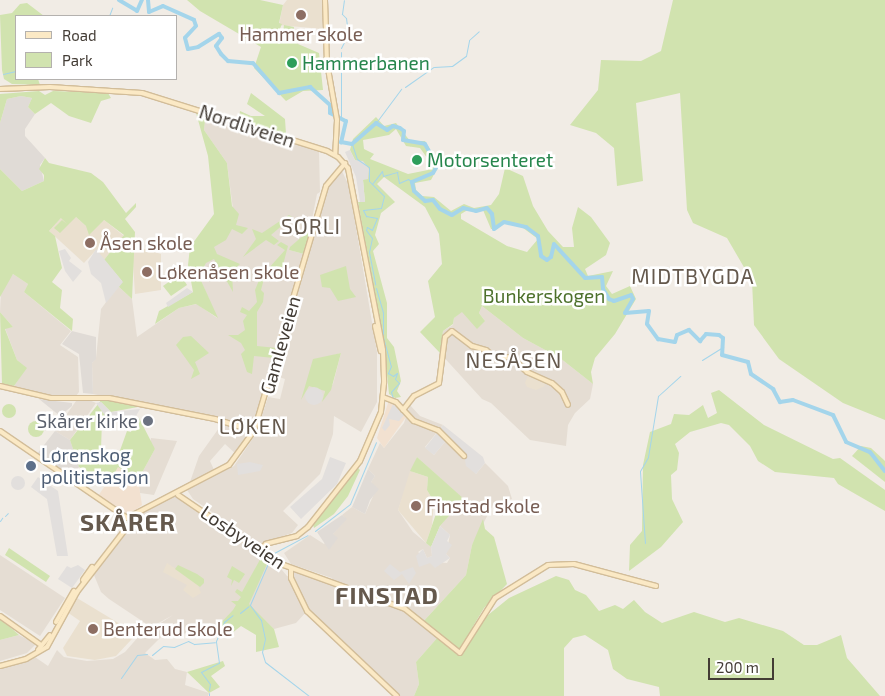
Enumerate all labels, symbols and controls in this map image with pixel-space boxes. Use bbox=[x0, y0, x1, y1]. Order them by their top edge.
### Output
marker: Hammer skole bbox=[295, 9, 307, 21]
legend bbox=[15, 15, 178, 80]
place label: Hammer skole bbox=[239, 23, 363, 45]
text: Road bbox=[62, 26, 97, 44]
text: Park bbox=[62, 51, 93, 69]
place label: Hammerbanen bbox=[302, 52, 430, 74]
marker: Hammerbanen bbox=[286, 57, 298, 69]
street label: Nordliveien bbox=[196, 100, 298, 152]
place label: Motorsenteret bbox=[427, 149, 553, 171]
marker: Motorsenteret bbox=[411, 154, 423, 166]
district label: SØRLI bbox=[280, 213, 342, 239]
place label: Åsen skole bbox=[100, 232, 193, 254]
marker: Åsen skole bbox=[84, 237, 96, 249]
place label: Løkenåsen skole bbox=[157, 261, 299, 283]
district label: MIDTBYGDA bbox=[630, 263, 756, 289]
marker: Løkenåsen skole bbox=[141, 266, 153, 278]
park label: Bunkerskogen bbox=[483, 285, 605, 307]
street label: Gamleveien bbox=[255, 293, 305, 397]
district label: NESÅSEN bbox=[465, 347, 563, 373]
place label: Skårer kirke bbox=[36, 410, 138, 432]
district label: LØKEN bbox=[218, 413, 288, 439]
marker: Skårer kirke bbox=[142, 415, 154, 427]
place label: Lørenskog politistasjon bbox=[41, 444, 149, 488]
marker: Lørenskog politistasjon bbox=[25, 460, 37, 472]
place label: Finstad skole bbox=[426, 495, 540, 517]
street label: Losbyveien bbox=[196, 500, 290, 574]
marker: Finstad skole bbox=[410, 500, 422, 512]
district label: SKÅRER bbox=[79, 508, 177, 536]
district label: FINSTAD bbox=[334, 581, 440, 609]
place label: Benterud skole bbox=[103, 618, 233, 640]
marker: Benterud skole bbox=[87, 623, 99, 635]
scale bar bbox=[710, 648, 776, 680]
text: 200 m bbox=[716, 658, 759, 676]

